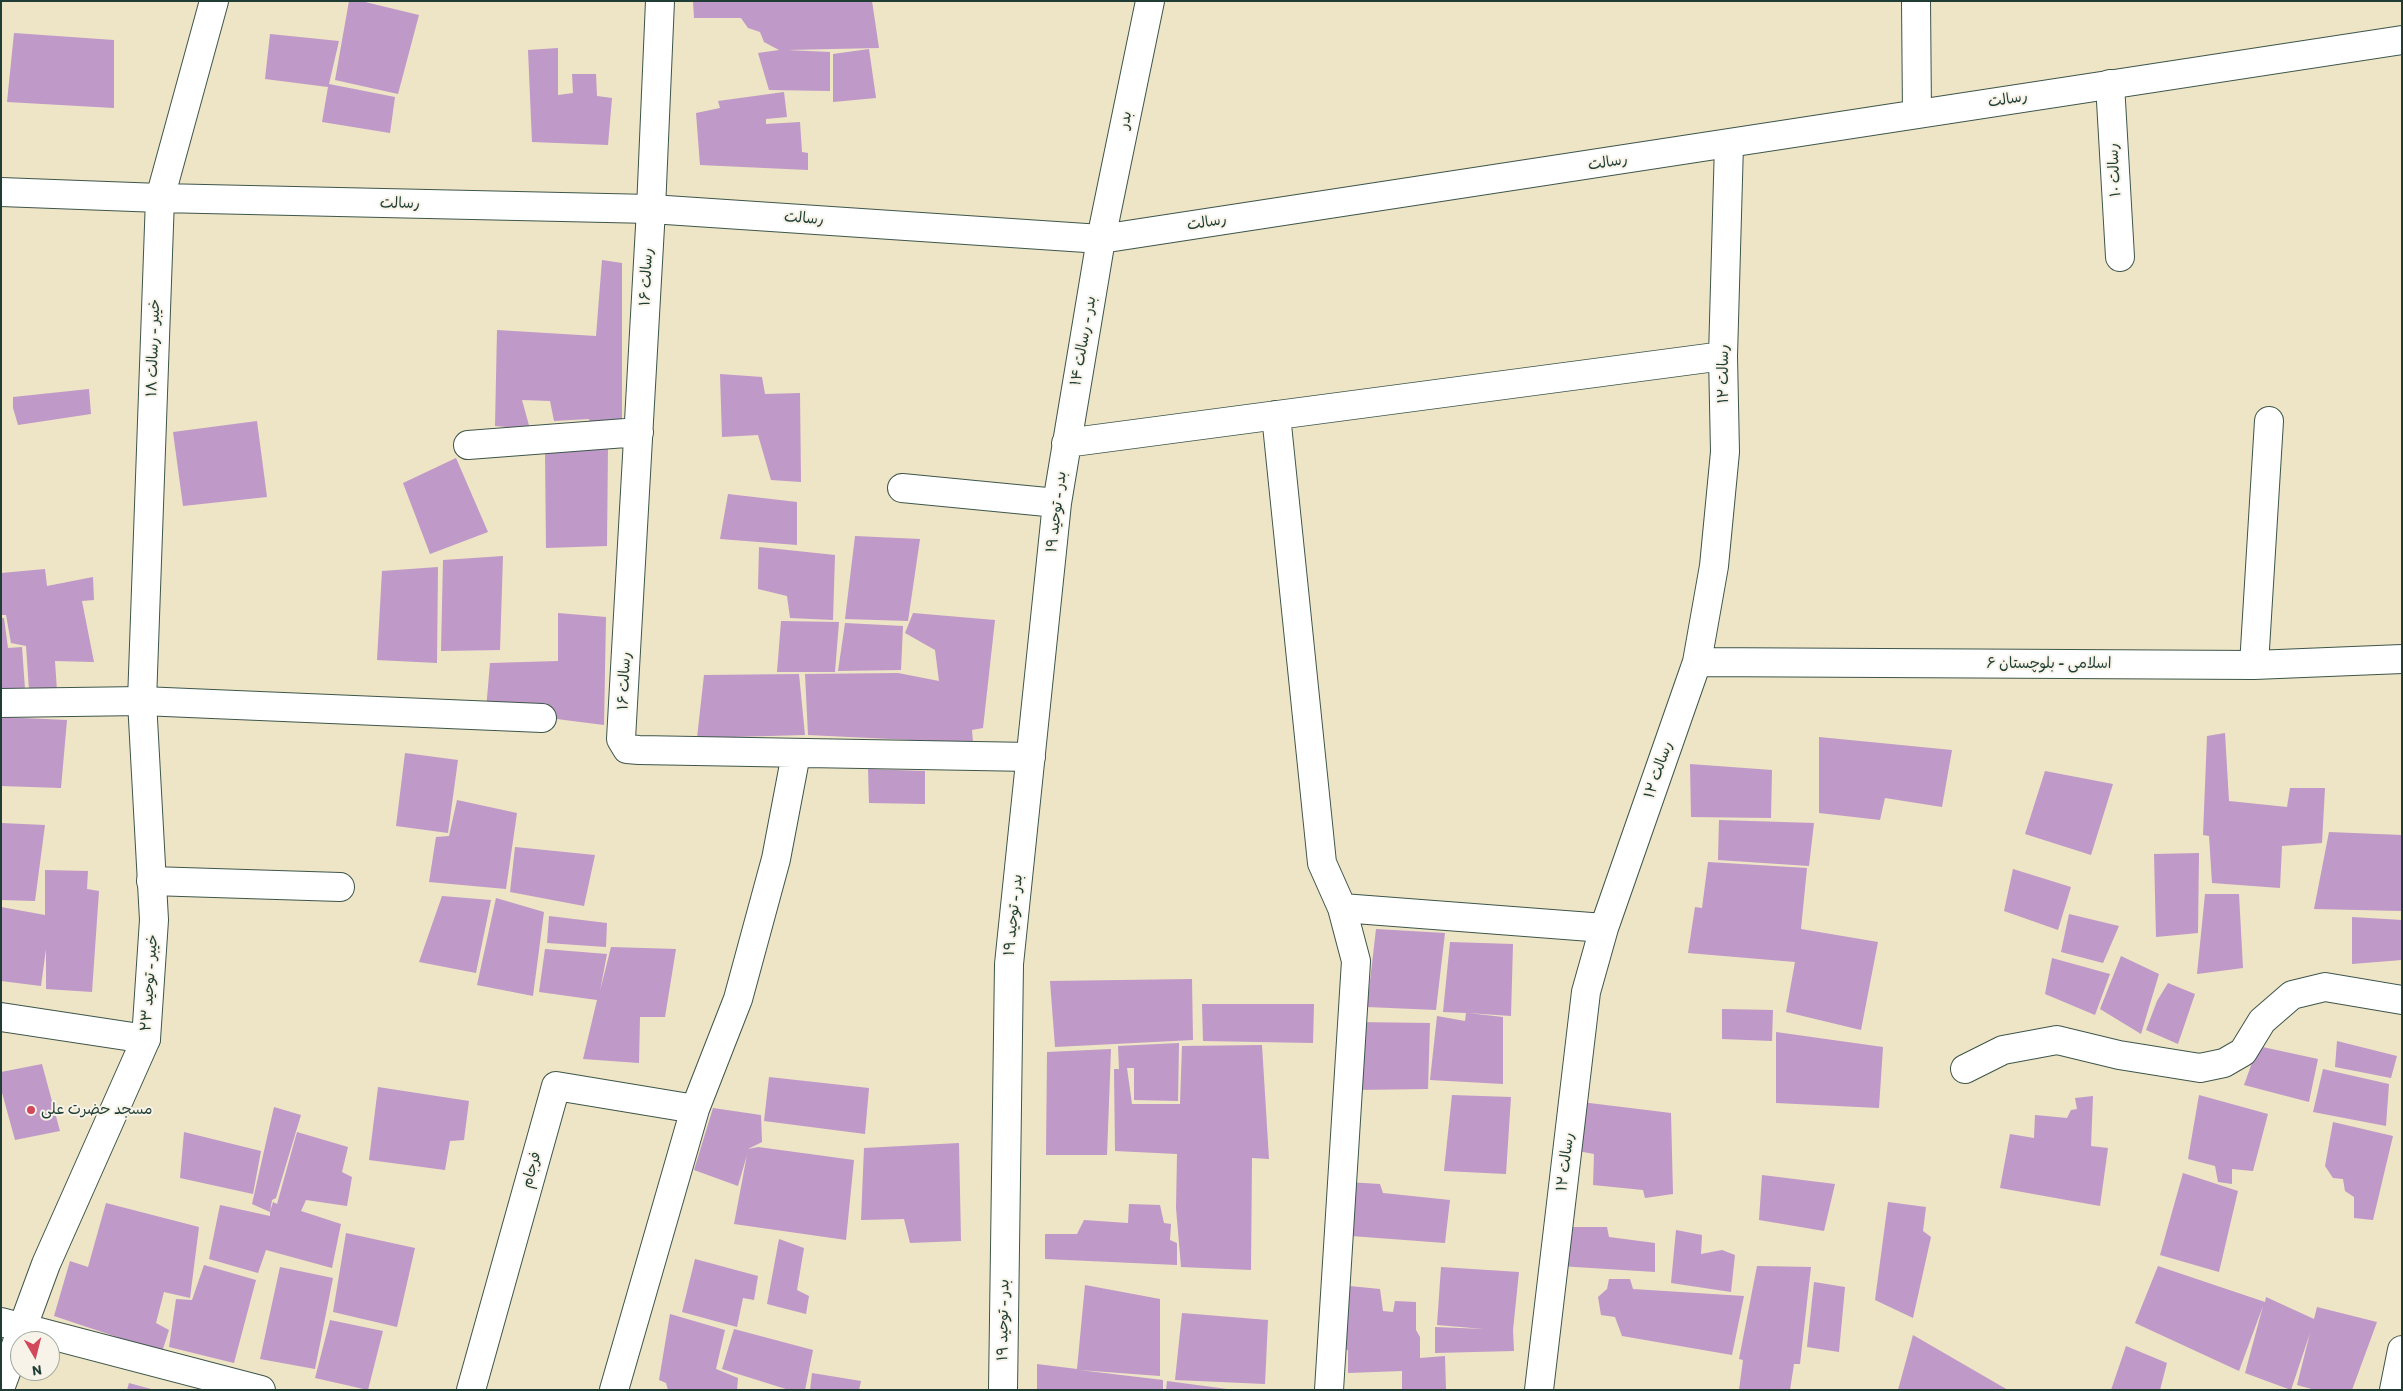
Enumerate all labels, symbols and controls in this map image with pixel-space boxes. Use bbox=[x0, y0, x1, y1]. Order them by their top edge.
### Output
street label: رسالت bbox=[1987, 88, 2029, 112]
street label: بدر bbox=[1115, 109, 1137, 131]
street label: رسالت ۱۰ bbox=[2105, 143, 2125, 197]
street label: رسالت bbox=[1587, 151, 1629, 175]
street label: رسالت bbox=[380, 195, 420, 213]
street label: رسالت bbox=[783, 209, 825, 229]
street label: رسالت bbox=[1186, 211, 1228, 235]
street label: رسالت ۱۶ bbox=[636, 247, 658, 307]
street label: بدر - رسالت ۱۴ bbox=[1067, 295, 1101, 387]
street label: خیبر - رسالت ۱۸ bbox=[143, 299, 165, 397]
street label: رسالت ۱۲ bbox=[1715, 344, 1733, 404]
street label: بدر - توحید ۱۹ bbox=[1043, 470, 1071, 554]
street label: رسالت ۱۶ bbox=[614, 651, 636, 711]
street label: اسلامی - بلوچستان ۶ bbox=[1987, 655, 2111, 673]
street label: رسالت ۱۲ bbox=[1641, 739, 1677, 801]
street label: بدر - توحید ۱۹ bbox=[1001, 873, 1027, 957]
street label: خیبر - توحید ۲۳ bbox=[138, 934, 162, 1032]
place label: مسجد حضرت علی bbox=[41, 1101, 152, 1119]
marker: مسجد حضرت علی bbox=[25, 1104, 37, 1116]
street label: رسالت ۱۲ bbox=[1553, 1132, 1579, 1192]
street label: فرجام bbox=[518, 1150, 546, 1190]
street label: بدر - توحید ۱۹ bbox=[994, 1279, 1014, 1361]
north arrow bbox=[10, 1331, 60, 1381]
text: N bbox=[31, 1361, 43, 1379]

